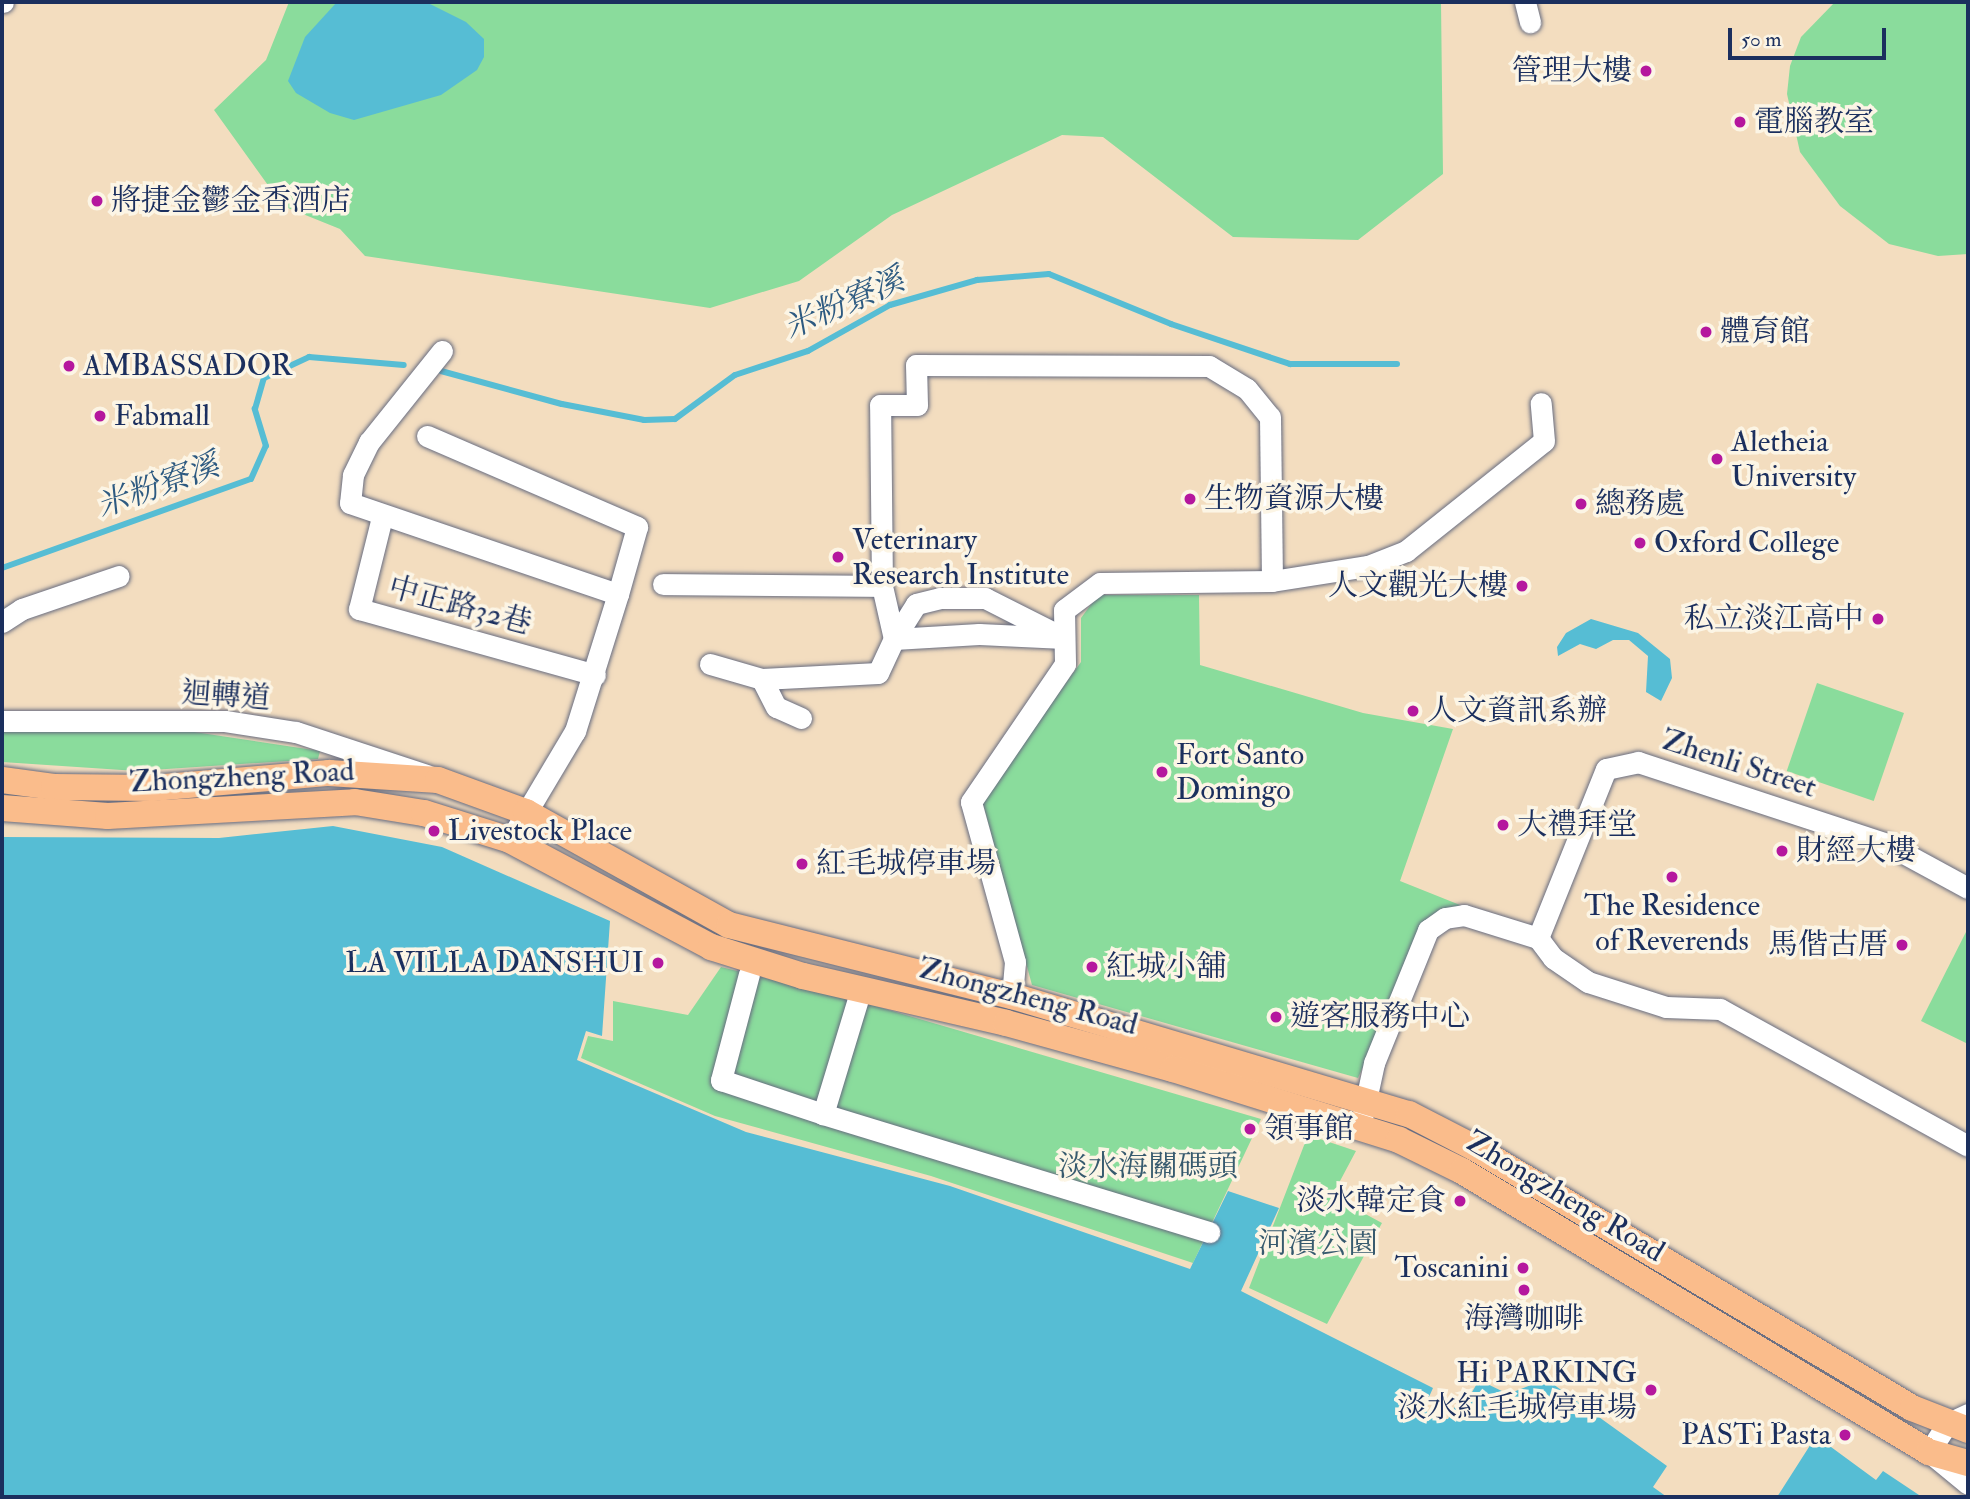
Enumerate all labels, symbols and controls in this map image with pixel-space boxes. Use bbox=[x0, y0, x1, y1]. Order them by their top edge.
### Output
scale bar bbox=[1732, 14, 1890, 58]
text: 50 m bbox=[1741, 26, 1782, 53]
place label: 管理大樓 bbox=[1512, 53, 1632, 89]
marker: 管理大樓 bbox=[1638, 63, 1654, 79]
place label: 電腦教室 bbox=[1754, 104, 1874, 140]
marker: 電腦教室 bbox=[1732, 114, 1748, 130]
place label: 將捷金鬱金香酒店 bbox=[111, 183, 351, 219]
marker: 將捷金鬱金香酒店 bbox=[89, 193, 105, 209]
water label: 米粉寮溪 bbox=[778, 260, 910, 348]
place label: 體育館 bbox=[1720, 314, 1810, 350]
marker: 體育館 bbox=[1698, 324, 1714, 340]
place label: AMBASSADOR bbox=[83, 348, 292, 384]
marker: AMBASSADOR bbox=[61, 358, 77, 374]
place label: Fabmall bbox=[114, 398, 210, 434]
marker: Fabmall bbox=[92, 408, 108, 424]
place label: Aletheia University bbox=[1731, 424, 1856, 494]
water label: 米粉寮溪 bbox=[91, 446, 225, 526]
marker: Aletheia University bbox=[1709, 451, 1725, 467]
place label: 生物資源大樓 bbox=[1204, 481, 1384, 517]
place label: 總務處 bbox=[1595, 486, 1685, 522]
marker: 生物資源大樓 bbox=[1182, 491, 1198, 507]
marker: 總務處 bbox=[1573, 496, 1589, 512]
place label: Veterinary Research Institute bbox=[852, 522, 1069, 592]
place label: Oxford College bbox=[1654, 525, 1839, 561]
marker: Oxford College bbox=[1632, 535, 1648, 551]
marker: Veterinary Research Institute bbox=[830, 549, 846, 565]
place label: 人文觀光大樓 bbox=[1328, 568, 1508, 604]
street label: 中正路32巷 bbox=[384, 570, 536, 642]
marker: 人文觀光大樓 bbox=[1514, 578, 1530, 594]
place label: 私立淡江高中 bbox=[1684, 601, 1864, 637]
marker: 私立淡江高中 bbox=[1870, 611, 1886, 627]
street label: 迴轉道 bbox=[180, 675, 272, 717]
place label: 人文資訊系辦 bbox=[1427, 693, 1607, 729]
marker: 人文資訊系辦 bbox=[1405, 703, 1421, 719]
street label: Zhenli Street bbox=[1657, 722, 1821, 806]
place label: Fort Santo Domingo bbox=[1176, 737, 1304, 808]
street label: Zhongzheng Road bbox=[129, 753, 355, 801]
marker: Fort Santo Domingo bbox=[1154, 764, 1170, 780]
place label: 大禮拜堂 bbox=[1517, 807, 1637, 843]
place label: Livestock Place bbox=[448, 813, 632, 849]
marker: 大禮拜堂 bbox=[1495, 817, 1511, 833]
marker: Livestock Place bbox=[426, 823, 442, 839]
place label: 財經大樓 bbox=[1796, 833, 1916, 869]
marker: 財經大樓 bbox=[1774, 843, 1790, 859]
place label: 紅毛城停車場 bbox=[816, 846, 996, 882]
marker: 紅毛城停車場 bbox=[794, 856, 810, 872]
marker: The Residence of Reverends bbox=[1664, 869, 1680, 885]
place label: The Residence of Reverends bbox=[1584, 888, 1760, 958]
place label: 馬偕古厝 bbox=[1768, 927, 1888, 963]
marker: 馬偕古厝 bbox=[1894, 937, 1910, 953]
place label: LA VILLA DANSHUI bbox=[345, 945, 644, 981]
place label: 紅城小舖 bbox=[1106, 949, 1226, 985]
street label: Zhongzheng Road bbox=[915, 950, 1141, 1044]
marker: LA VILLA DANSHUI bbox=[650, 955, 666, 971]
marker: 紅城小舖 bbox=[1084, 959, 1100, 975]
place label: 遊客服務中心 bbox=[1290, 999, 1470, 1035]
marker: 遊客服務中心 bbox=[1268, 1009, 1284, 1025]
place label: 領事館 bbox=[1264, 1111, 1354, 1147]
marker: 領事館 bbox=[1242, 1121, 1258, 1137]
street label: Zhongzheng Road bbox=[1459, 1124, 1671, 1270]
park label: 淡水海關碼頭 bbox=[1058, 1149, 1238, 1185]
place label: 淡水韓定食 bbox=[1296, 1183, 1446, 1219]
marker: 淡水韓定食 bbox=[1452, 1193, 1468, 1209]
park label: 河濱公園 bbox=[1258, 1226, 1378, 1262]
place label: Toscanini bbox=[1395, 1250, 1509, 1286]
marker: Toscanini bbox=[1515, 1260, 1531, 1276]
marker: 海灣咖啡 bbox=[1516, 1282, 1532, 1298]
place label: 海灣咖啡 bbox=[1464, 1301, 1584, 1337]
place label: Hi PARKING 淡水紅毛城停車場 bbox=[1397, 1355, 1637, 1426]
marker: Hi PARKING 淡水紅毛城停車場 bbox=[1643, 1382, 1659, 1398]
place label: PASTi Pasta bbox=[1681, 1417, 1831, 1453]
marker: PASTi Pasta bbox=[1837, 1427, 1853, 1443]

